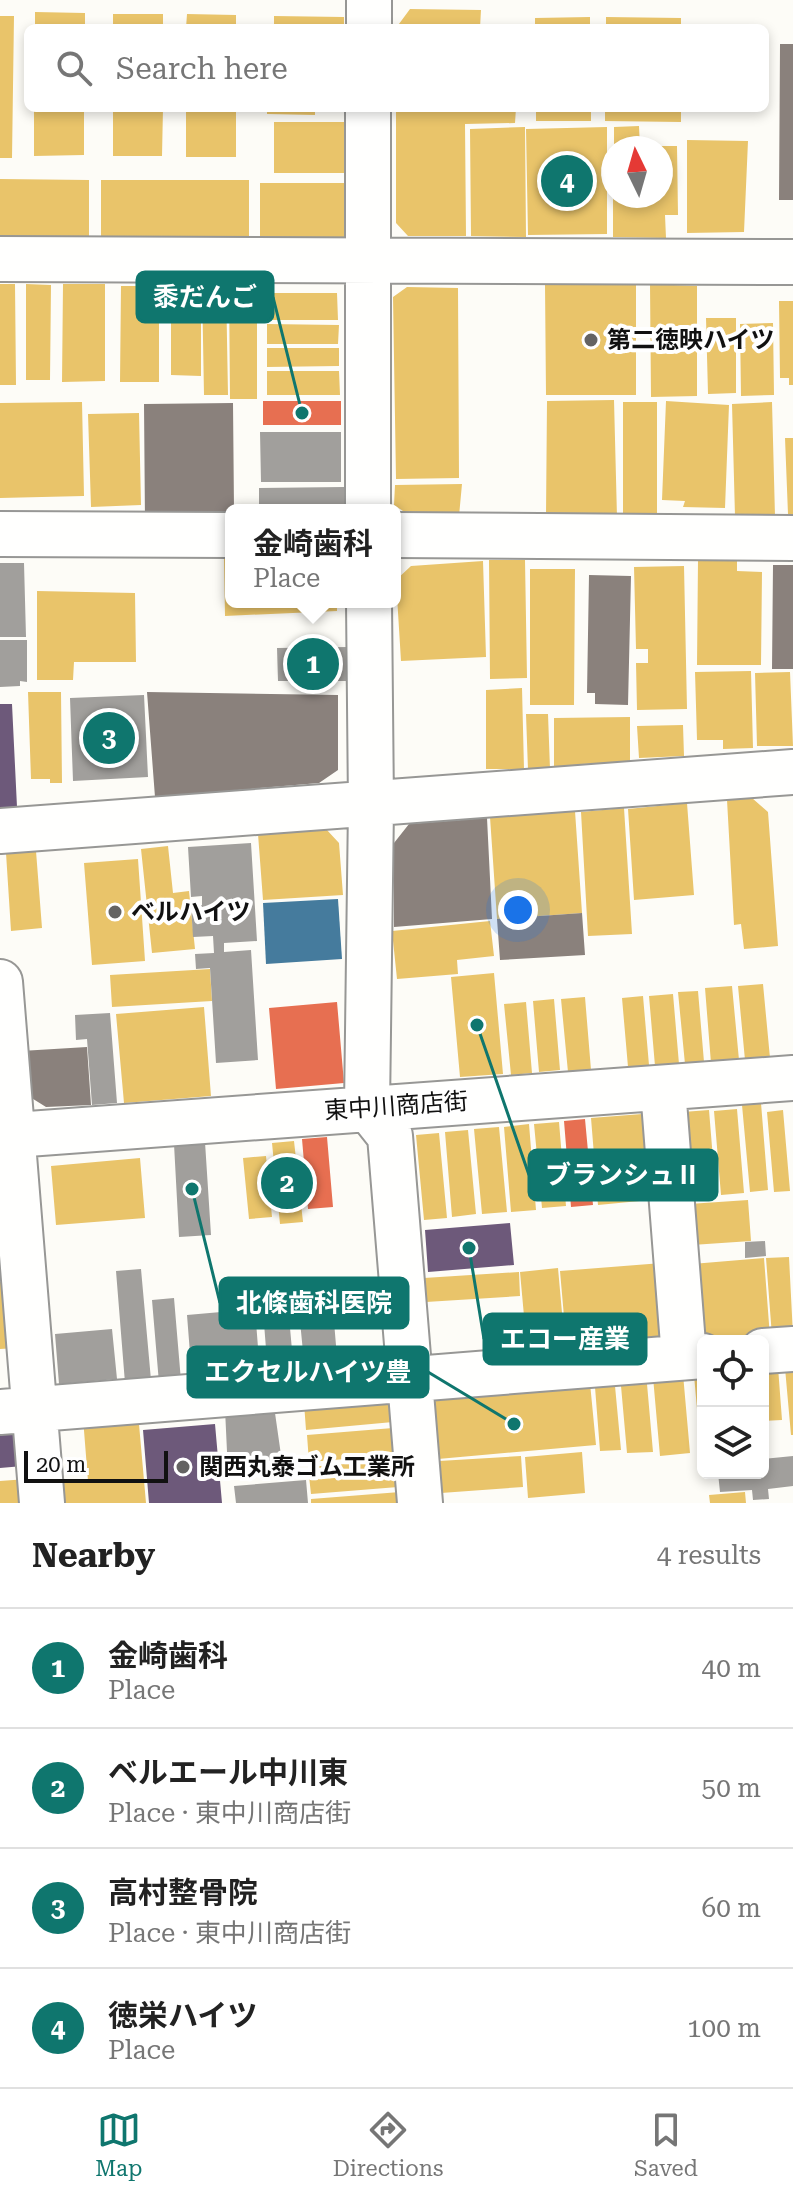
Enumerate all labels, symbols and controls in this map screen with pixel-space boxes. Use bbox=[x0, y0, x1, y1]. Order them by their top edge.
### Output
search box bbox=[24, 24, 769, 112]
icon: search bbox=[52, 46, 96, 90]
text: Search here bbox=[116, 51, 288, 86]
north arrow bbox=[601, 136, 673, 208]
pin: 4 bbox=[541, 151, 593, 211]
callout: 黍だんご bbox=[137, 272, 273, 322]
text: 黍だんご bbox=[153, 282, 257, 312]
place label: 第二徳映ハイツ bbox=[607, 326, 775, 354]
marker: 第二徳映ハイツ bbox=[582, 331, 600, 349]
popup bbox=[225, 504, 401, 608]
text: 金崎歯科 bbox=[253, 526, 373, 561]
text: Place bbox=[253, 563, 320, 593]
pin: 1 bbox=[287, 634, 339, 694]
pin: 3 bbox=[83, 708, 135, 768]
your location bbox=[498, 890, 538, 930]
place label: ベルハイツ bbox=[131, 898, 251, 926]
marker: ベルハイツ bbox=[106, 903, 124, 921]
street label: 東中川商店街 bbox=[323, 1087, 469, 1125]
callout: ブランシュⅡ bbox=[529, 1150, 717, 1200]
pin: 2 bbox=[261, 1153, 313, 1213]
text: ブランシュⅡ bbox=[545, 1160, 701, 1190]
callout: 北條歯科医院 bbox=[220, 1278, 408, 1328]
text: 北條歯科医院 bbox=[236, 1288, 392, 1318]
callout: エコー産業 bbox=[484, 1314, 646, 1364]
text: エコー産業 bbox=[500, 1324, 630, 1354]
map controls bbox=[697, 1335, 769, 1479]
button: locate bbox=[697, 1335, 769, 1407]
callout: エクセルハイツ豊 bbox=[188, 1347, 428, 1397]
text: エクセルハイツ豊 bbox=[204, 1357, 412, 1387]
button: layers bbox=[697, 1407, 769, 1479]
scale bar bbox=[24, 1447, 168, 1483]
text: 20 m bbox=[36, 1452, 86, 1477]
place label: 関西丸泰ゴム工業所 bbox=[199, 1453, 415, 1481]
marker: 関西丸泰ゴム工業所 bbox=[174, 1458, 192, 1476]
text: Nearby bbox=[32, 1535, 155, 1575]
text: 4 results bbox=[657, 1540, 761, 1570]
text: 金崎歯科 bbox=[108, 1638, 228, 1673]
text: 1 bbox=[51, 1653, 65, 1683]
text: 40 m bbox=[702, 1653, 761, 1683]
text: Place bbox=[108, 1675, 175, 1705]
text: ベルエール中川東 bbox=[108, 1755, 348, 1790]
text: 2 bbox=[51, 1773, 65, 1803]
text: 50 m bbox=[702, 1773, 761, 1803]
text: Place · 東中川商店街 bbox=[108, 1798, 351, 1828]
text: 高村整骨院 bbox=[108, 1875, 258, 1910]
text: 3 bbox=[51, 1893, 65, 1923]
text: 60 m bbox=[702, 1893, 761, 1923]
text: Place · 東中川商店街 bbox=[108, 1918, 351, 1948]
text: 徳栄ハイツ bbox=[108, 1998, 257, 2033]
text: 4 bbox=[51, 2013, 65, 2043]
text: 100 m bbox=[687, 2013, 761, 2043]
text: Place bbox=[108, 2035, 175, 2065]
tab: Map bbox=[95, 2108, 142, 2181]
tab: Directions bbox=[333, 2108, 443, 2181]
tab: Saved bbox=[634, 2108, 698, 2181]

